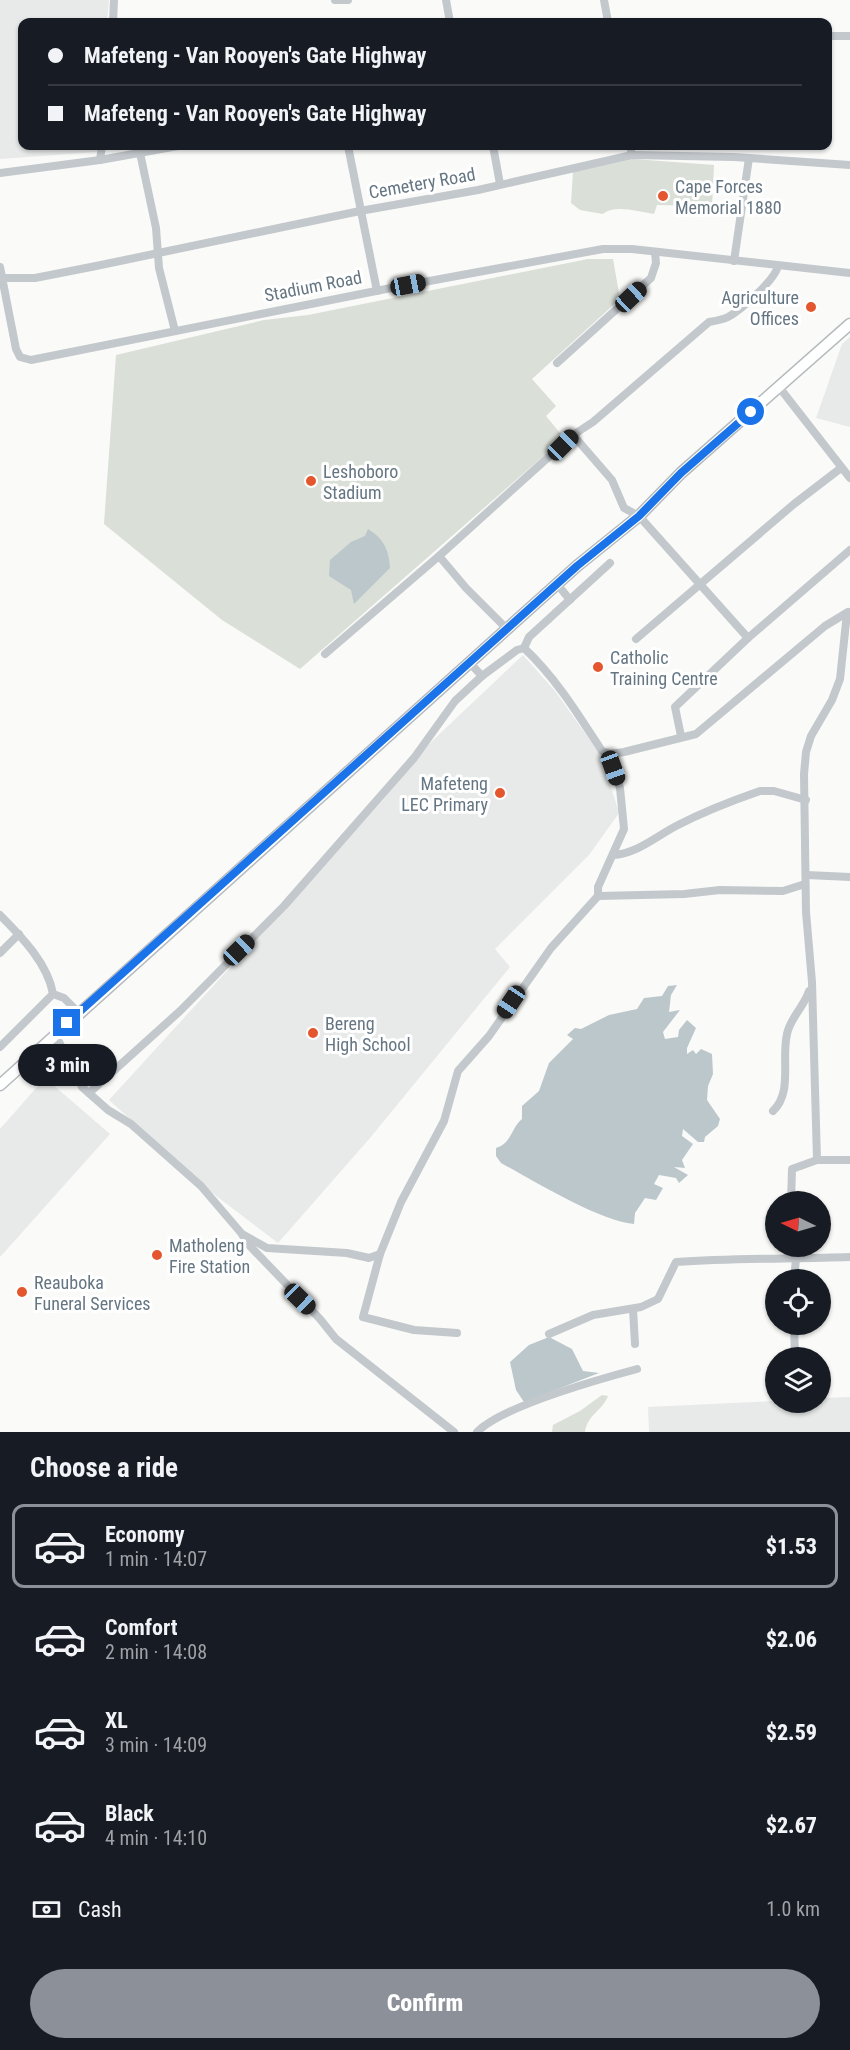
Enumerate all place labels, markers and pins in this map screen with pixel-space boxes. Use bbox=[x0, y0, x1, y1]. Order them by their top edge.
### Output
place label: Cape Forces Memorial 1880 bbox=[675, 176, 782, 218]
marker: Cape Forces Memorial 1880 bbox=[656, 189, 670, 203]
place label: Agriculture Offices bbox=[721, 287, 799, 329]
marker: Agriculture Offices bbox=[804, 300, 818, 314]
place label: Leshoboro Stadium bbox=[323, 461, 398, 503]
marker: Leshoboro Stadium bbox=[304, 474, 318, 488]
place label: Catholic Training Centre bbox=[610, 647, 718, 689]
marker: Catholic Training Centre bbox=[591, 660, 605, 674]
place label: Mafeteng LEC Primary bbox=[401, 773, 489, 815]
marker: Mafeteng LEC Primary bbox=[493, 786, 507, 800]
place label: Bereng High School bbox=[325, 1013, 411, 1055]
marker: Bereng High School bbox=[306, 1026, 320, 1040]
place label: Matholeng Fire Station bbox=[169, 1235, 250, 1277]
marker: Matholeng Fire Station bbox=[150, 1248, 164, 1262]
place label: Reauboka Funeral Services bbox=[34, 1272, 151, 1314]
marker: Reauboka Funeral Services bbox=[15, 1285, 29, 1299]

